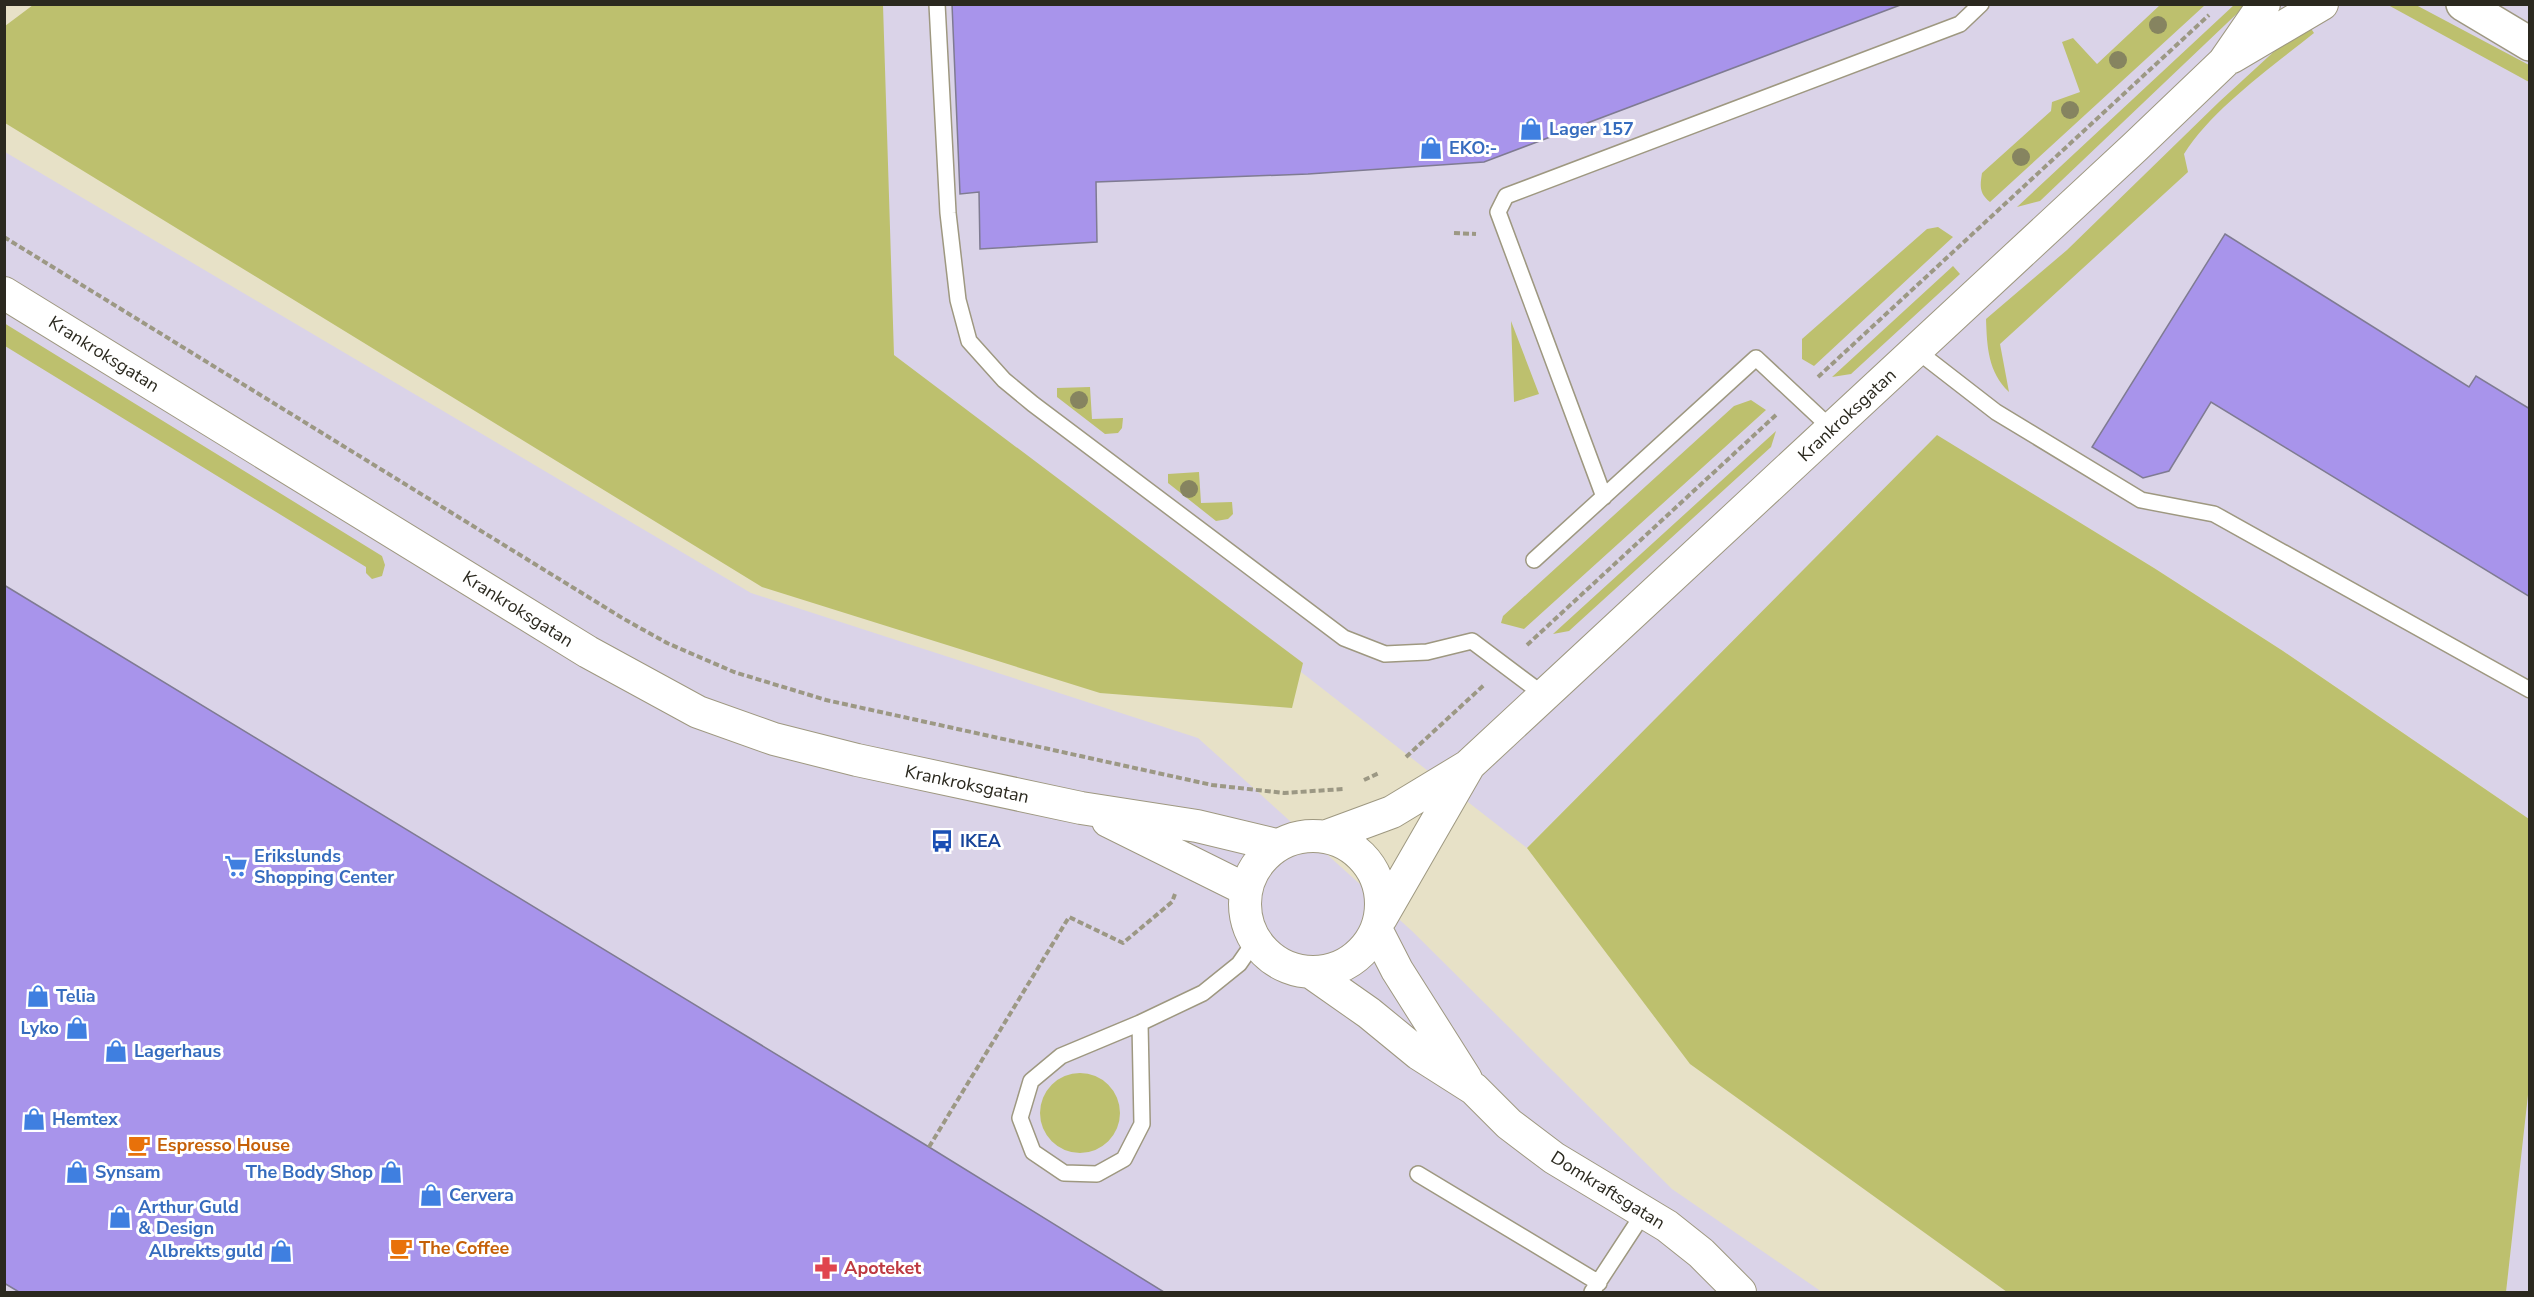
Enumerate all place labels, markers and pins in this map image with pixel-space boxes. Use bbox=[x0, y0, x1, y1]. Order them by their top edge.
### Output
shop icon: Lager 157 bbox=[1518, 116, 1544, 142]
place label: Lager 157 bbox=[1549, 117, 1634, 141]
shop icon: EKO:- bbox=[1418, 135, 1444, 161]
place label: EKO:- bbox=[1449, 136, 1497, 160]
bus stop icon: IKEA bbox=[929, 828, 955, 854]
place label: IKEA bbox=[960, 829, 1002, 853]
place label: Erikslunds Shopping Center bbox=[254, 844, 394, 889]
supermarket icon: Erikslunds Shopping Center bbox=[223, 853, 249, 879]
shop icon: Telia bbox=[25, 983, 51, 1009]
place label: Telia bbox=[56, 984, 96, 1008]
shop icon: Lyko bbox=[64, 1015, 90, 1041]
place label: Lyko bbox=[20, 1016, 59, 1040]
shop icon: Lagerhaus bbox=[103, 1038, 129, 1064]
place label: Lagerhaus bbox=[134, 1039, 221, 1063]
shop icon: Hemtex bbox=[21, 1106, 47, 1132]
place label: Hemtex bbox=[52, 1107, 118, 1131]
cafe icon: Espresso House bbox=[126, 1132, 152, 1158]
place label: Espresso House bbox=[157, 1133, 290, 1157]
shop icon: Synsam bbox=[64, 1159, 90, 1185]
shop icon: The Body Shop bbox=[378, 1159, 404, 1185]
place label: Synsam bbox=[95, 1160, 161, 1184]
place label: The Body Shop bbox=[246, 1160, 373, 1184]
shop icon: Cervera bbox=[418, 1182, 444, 1208]
place label: Cervera bbox=[449, 1183, 514, 1207]
place label: Arthur Guld & Design bbox=[138, 1195, 239, 1240]
shop icon: Arthur Guld & Design bbox=[107, 1204, 133, 1230]
cafe icon: The Coffee bbox=[388, 1235, 414, 1261]
place label: The Coffee bbox=[419, 1236, 509, 1260]
shop icon: Albrekts guld bbox=[268, 1238, 294, 1264]
place label: Albrekts guld bbox=[149, 1239, 263, 1263]
pharmacy icon: Apoteket bbox=[813, 1255, 839, 1281]
place label: Apoteket bbox=[844, 1256, 921, 1280]

